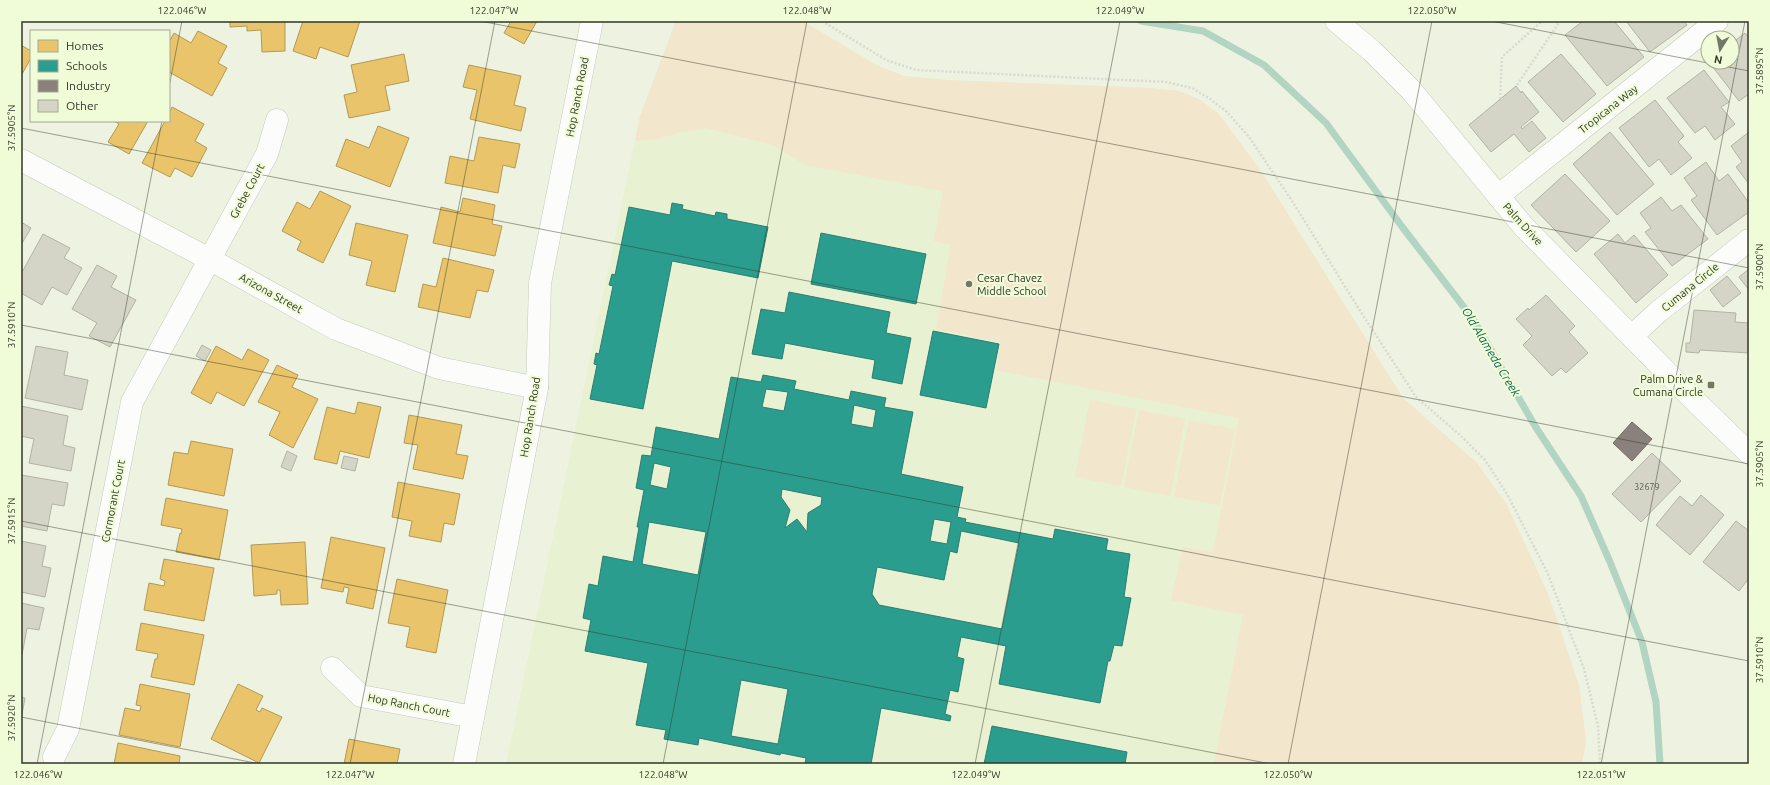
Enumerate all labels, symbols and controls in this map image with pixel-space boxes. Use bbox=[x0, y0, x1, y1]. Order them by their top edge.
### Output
text: 122.046°W bbox=[158, 5, 206, 16]
text: 122.047°W bbox=[470, 5, 518, 16]
text: 122.048°W bbox=[783, 5, 831, 16]
text: 122.049°W bbox=[1096, 5, 1144, 16]
text: 122.050°W bbox=[1408, 5, 1456, 16]
legend bbox=[30, 30, 170, 122]
north arrow bbox=[1700, 30, 1740, 70]
text: Homes bbox=[66, 39, 104, 52]
text: 37.5895°N bbox=[1754, 48, 1765, 94]
text: N bbox=[1713, 53, 1723, 66]
street label: Hop Ranch Road bbox=[563, 56, 591, 138]
text: Schools bbox=[66, 59, 107, 72]
text: Industry bbox=[66, 79, 111, 92]
street label: Tropicana Way bbox=[1576, 82, 1640, 136]
text: Other bbox=[66, 99, 99, 112]
text: 37.5905°N bbox=[6, 105, 17, 151]
street label: Grebe Court bbox=[228, 161, 267, 221]
street label: Palm Drive bbox=[1501, 200, 1545, 248]
text: 37.5900°N bbox=[1754, 244, 1765, 290]
street label: Cumana Circle bbox=[1659, 260, 1721, 314]
street label: Arizona Street bbox=[237, 271, 305, 316]
place label: Cesar Chavez Middle School bbox=[977, 272, 1047, 297]
marker: Cesar Chavez Middle School bbox=[964, 279, 974, 289]
text: 37.5910°N bbox=[6, 302, 17, 348]
water label: Old Alameda Creek bbox=[1460, 305, 1524, 399]
place label: Palm Drive & Cumana Circle bbox=[1633, 373, 1704, 398]
street label: Hop Ranch Road bbox=[518, 376, 542, 458]
marker: Palm Drive & Cumana Circle bbox=[1706, 380, 1716, 390]
text: 37.5905°N bbox=[1754, 441, 1765, 487]
street label: Cormorant Court bbox=[99, 458, 127, 543]
house number: 32679 bbox=[1634, 482, 1660, 492]
text: 37.5915°N bbox=[6, 498, 17, 544]
text: 37.5910°N bbox=[1754, 637, 1765, 683]
street label: Hop Ranch Court bbox=[367, 691, 452, 719]
text: 37.5920°N bbox=[6, 695, 17, 741]
text: 122.046°W bbox=[14, 769, 62, 780]
text: 122.047°W bbox=[326, 769, 374, 780]
text: 122.048°W bbox=[639, 769, 687, 780]
text: 122.049°W bbox=[952, 769, 1000, 780]
text: 122.050°W bbox=[1264, 769, 1312, 780]
text: 122.051°W bbox=[1577, 769, 1625, 780]

